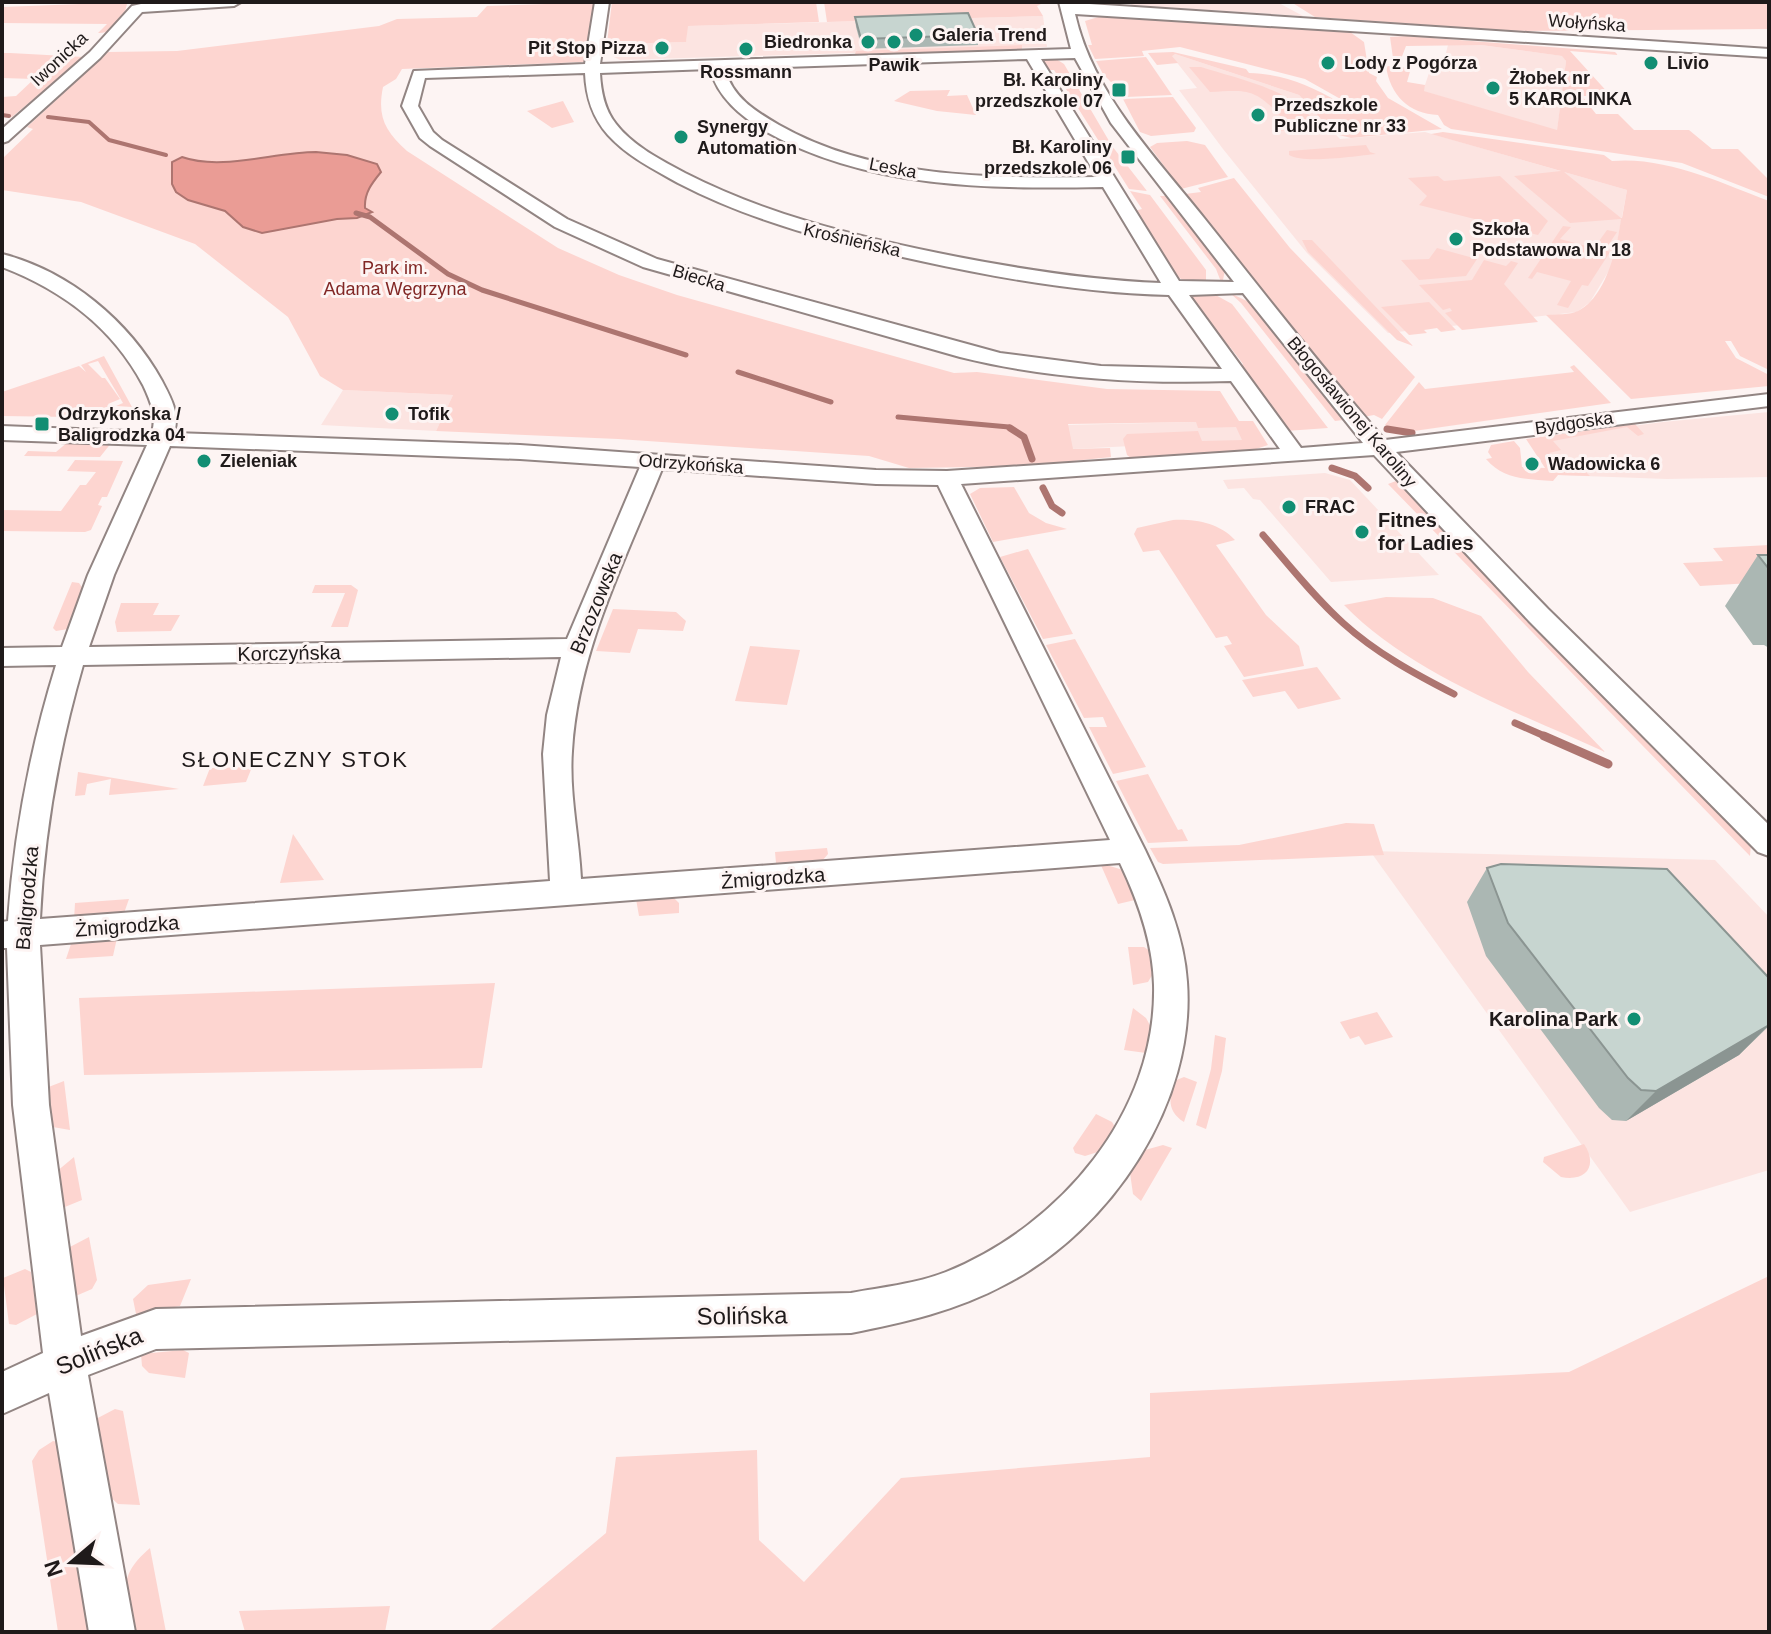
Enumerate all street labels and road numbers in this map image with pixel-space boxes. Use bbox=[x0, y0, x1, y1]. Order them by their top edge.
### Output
street label: Wołyńska bbox=[1548, 10, 1627, 36]
street label: Iwonicka bbox=[27, 27, 92, 90]
street label: Leska bbox=[868, 154, 919, 183]
street label: Krośnieńska bbox=[801, 219, 903, 261]
street label: Biecka bbox=[670, 261, 729, 296]
street label: Błogosławionej Karoliny bbox=[1283, 333, 1421, 491]
street label: Bydgoska bbox=[1533, 407, 1616, 438]
street label: Odrzykońska bbox=[638, 450, 745, 478]
street label: Brzozowska bbox=[566, 548, 627, 657]
street label: Korczyńska bbox=[237, 641, 342, 665]
street label: Baligrodzka bbox=[11, 844, 43, 951]
street label: Żmigrodzka bbox=[720, 863, 827, 893]
street label: Żmigrodzka bbox=[74, 911, 181, 941]
street label: Solińska bbox=[696, 1301, 788, 1330]
street label: Solińska bbox=[52, 1321, 147, 1380]

